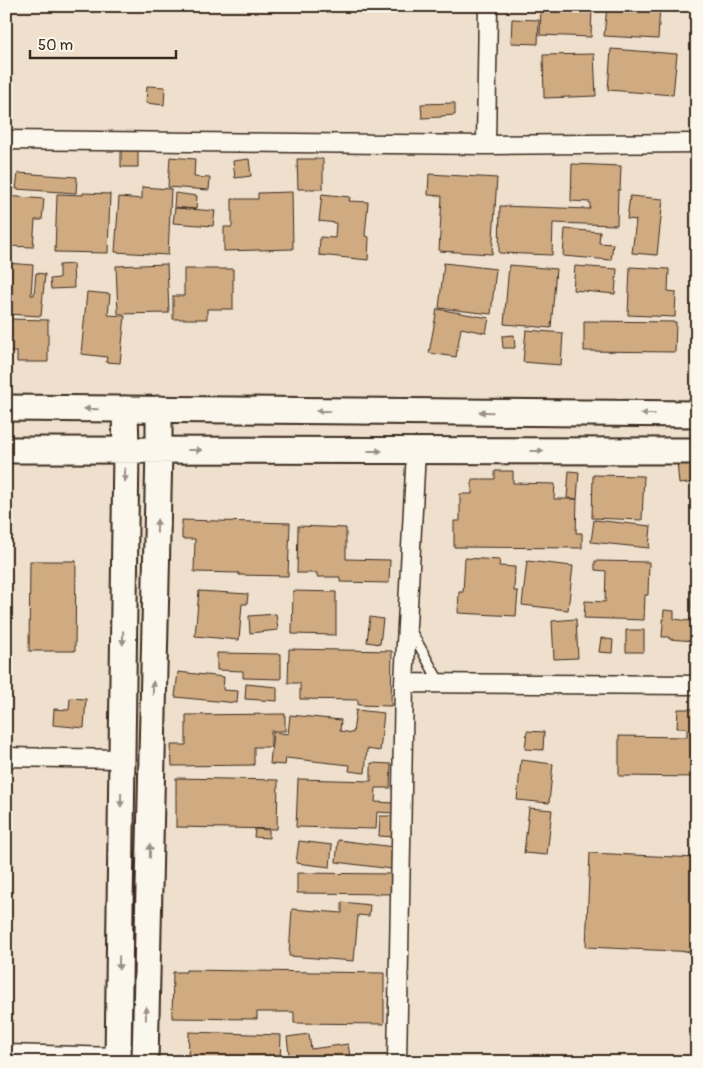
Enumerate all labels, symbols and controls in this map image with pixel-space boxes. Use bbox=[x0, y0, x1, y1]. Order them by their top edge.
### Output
scale bar bbox=[30, 28, 176, 60]
text: 50 m bbox=[38, 36, 73, 55]
one-way arrow bbox=[82, 404, 98, 412]
one-way arrow bbox=[315, 407, 331, 415]
one-way arrow bbox=[477, 408, 493, 416]
one-way arrow bbox=[640, 410, 656, 418]
one-way arrow bbox=[187, 446, 203, 454]
one-way arrow bbox=[367, 447, 383, 455]
one-way arrow bbox=[530, 447, 546, 455]
one-way arrow bbox=[121, 467, 129, 483]
one-way arrow bbox=[153, 517, 161, 533]
one-way arrow bbox=[119, 630, 127, 646]
one-way arrow bbox=[150, 680, 158, 696]
one-way arrow bbox=[117, 792, 125, 808]
one-way arrow bbox=[146, 842, 154, 858]
one-way arrow bbox=[115, 955, 123, 971]
one-way arrow bbox=[142, 1005, 150, 1021]

